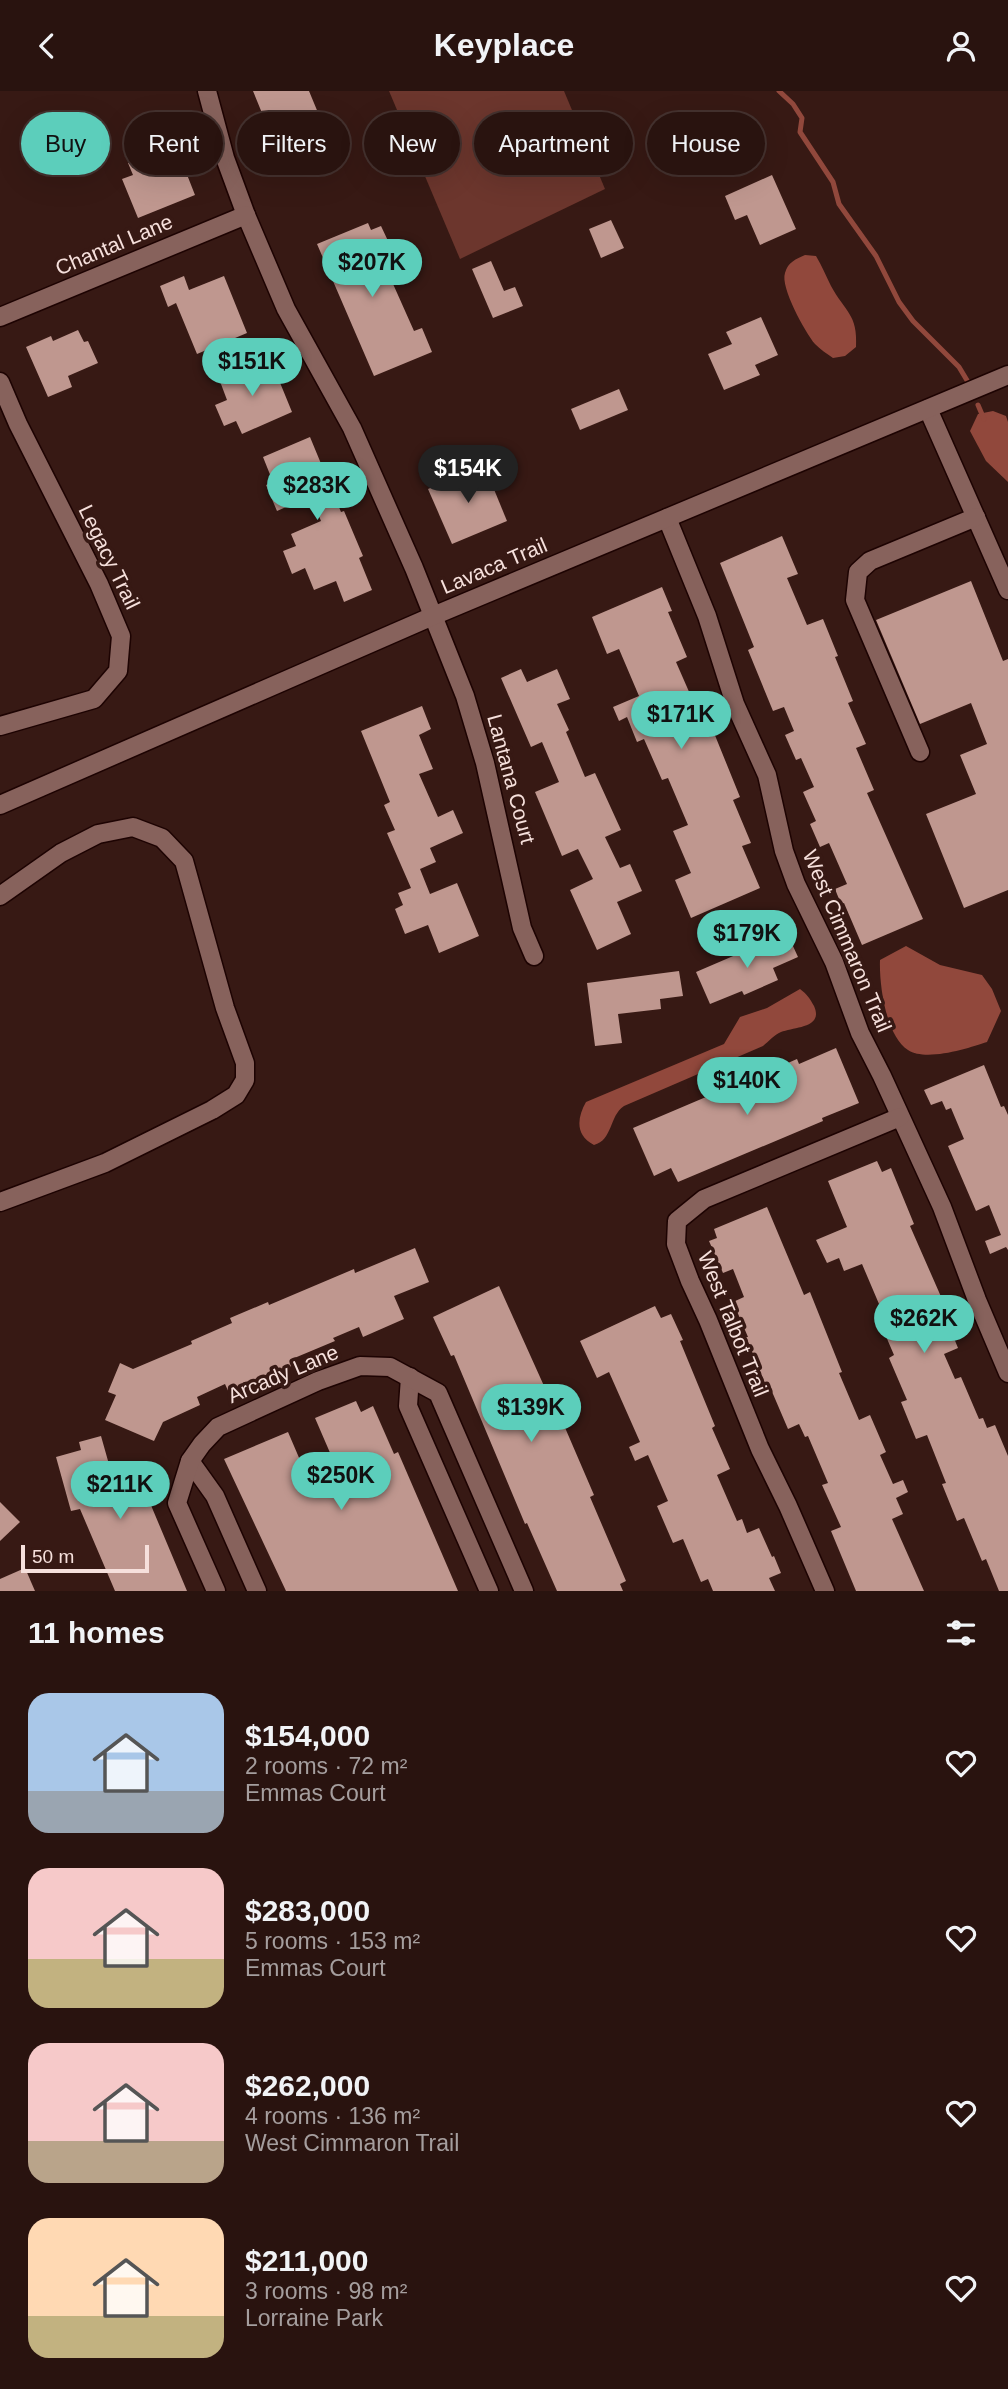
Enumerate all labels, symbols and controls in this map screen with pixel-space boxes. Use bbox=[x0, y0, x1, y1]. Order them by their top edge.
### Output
icon: back bbox=[28, 27, 66, 65]
text: Keyplace bbox=[434, 27, 574, 63]
icon: person bbox=[942, 27, 980, 65]
chip: Buy bbox=[21, 112, 110, 175]
chip: Rent bbox=[124, 112, 223, 175]
chip: Filters bbox=[237, 112, 350, 175]
chip: New bbox=[364, 112, 460, 175]
chip: Apartment bbox=[474, 112, 633, 175]
chip: House bbox=[647, 112, 765, 175]
street label: Chantal Lane bbox=[52, 210, 176, 280]
pin: $207K bbox=[323, 239, 421, 299]
text: $207K bbox=[338, 249, 406, 275]
pin: $151K bbox=[203, 338, 301, 398]
text: $151K bbox=[218, 348, 286, 374]
pin: $154K bbox=[419, 445, 517, 505]
text: $154K bbox=[434, 455, 502, 481]
pin: $283K bbox=[268, 463, 366, 522]
text: $283K bbox=[283, 472, 351, 498]
street label: Legacy Trail bbox=[74, 501, 145, 613]
street label: Lavaca Trail bbox=[437, 533, 550, 598]
pin: $171K bbox=[632, 691, 730, 751]
text: $171K bbox=[647, 701, 715, 727]
street label: Lantana Court bbox=[483, 712, 540, 846]
street label: West Cimmaron Trail bbox=[799, 846, 896, 1035]
pin: $179K bbox=[698, 911, 796, 970]
text: $179K bbox=[713, 920, 781, 946]
pin: $140K bbox=[698, 1058, 796, 1117]
text: $140K bbox=[713, 1067, 781, 1093]
street label: West Talbot Trail bbox=[694, 1248, 773, 1400]
pin: $262K bbox=[875, 1295, 973, 1355]
text: $262K bbox=[890, 1305, 958, 1331]
street label: Arcady Lane bbox=[224, 1340, 342, 1407]
pin: $139K bbox=[482, 1385, 580, 1444]
text: $139K bbox=[497, 1394, 565, 1420]
pin: $250K bbox=[292, 1453, 390, 1512]
pin: $211K bbox=[71, 1461, 169, 1521]
text: $250K bbox=[307, 1462, 375, 1488]
text: $211K bbox=[87, 1471, 153, 1497]
scale bar bbox=[21, 1542, 149, 1574]
text: 50 m bbox=[32, 1546, 74, 1567]
icon: filters bbox=[942, 1614, 980, 1652]
text: 11 homes bbox=[28, 1616, 165, 1649]
text: $154,000 bbox=[245, 1719, 370, 1752]
icon: home bbox=[84, 1721, 168, 1805]
icon: heart bbox=[942, 1744, 980, 1782]
text: 2 rooms · 72 m² bbox=[245, 1753, 407, 1779]
text: Emmas Court bbox=[245, 1780, 386, 1806]
text: $283,000 bbox=[245, 1894, 370, 1927]
icon: home bbox=[84, 1896, 168, 1980]
icon: heart bbox=[942, 1919, 980, 1957]
text: 5 rooms · 153 m² bbox=[245, 1928, 420, 1954]
text: Emmas Court bbox=[245, 1955, 386, 1981]
text: $262,000 bbox=[245, 2069, 370, 2102]
icon: home bbox=[84, 2071, 168, 2155]
icon: heart bbox=[942, 2094, 980, 2132]
text: 4 rooms · 136 m² bbox=[245, 2103, 420, 2129]
text: West Cimmaron Trail bbox=[245, 2130, 459, 2156]
text: $211,000 bbox=[245, 2244, 368, 2277]
icon: home bbox=[84, 2246, 168, 2330]
icon: heart bbox=[942, 2269, 980, 2307]
text: 3 rooms · 98 m² bbox=[245, 2278, 407, 2304]
text: Lorraine Park bbox=[245, 2305, 383, 2331]

